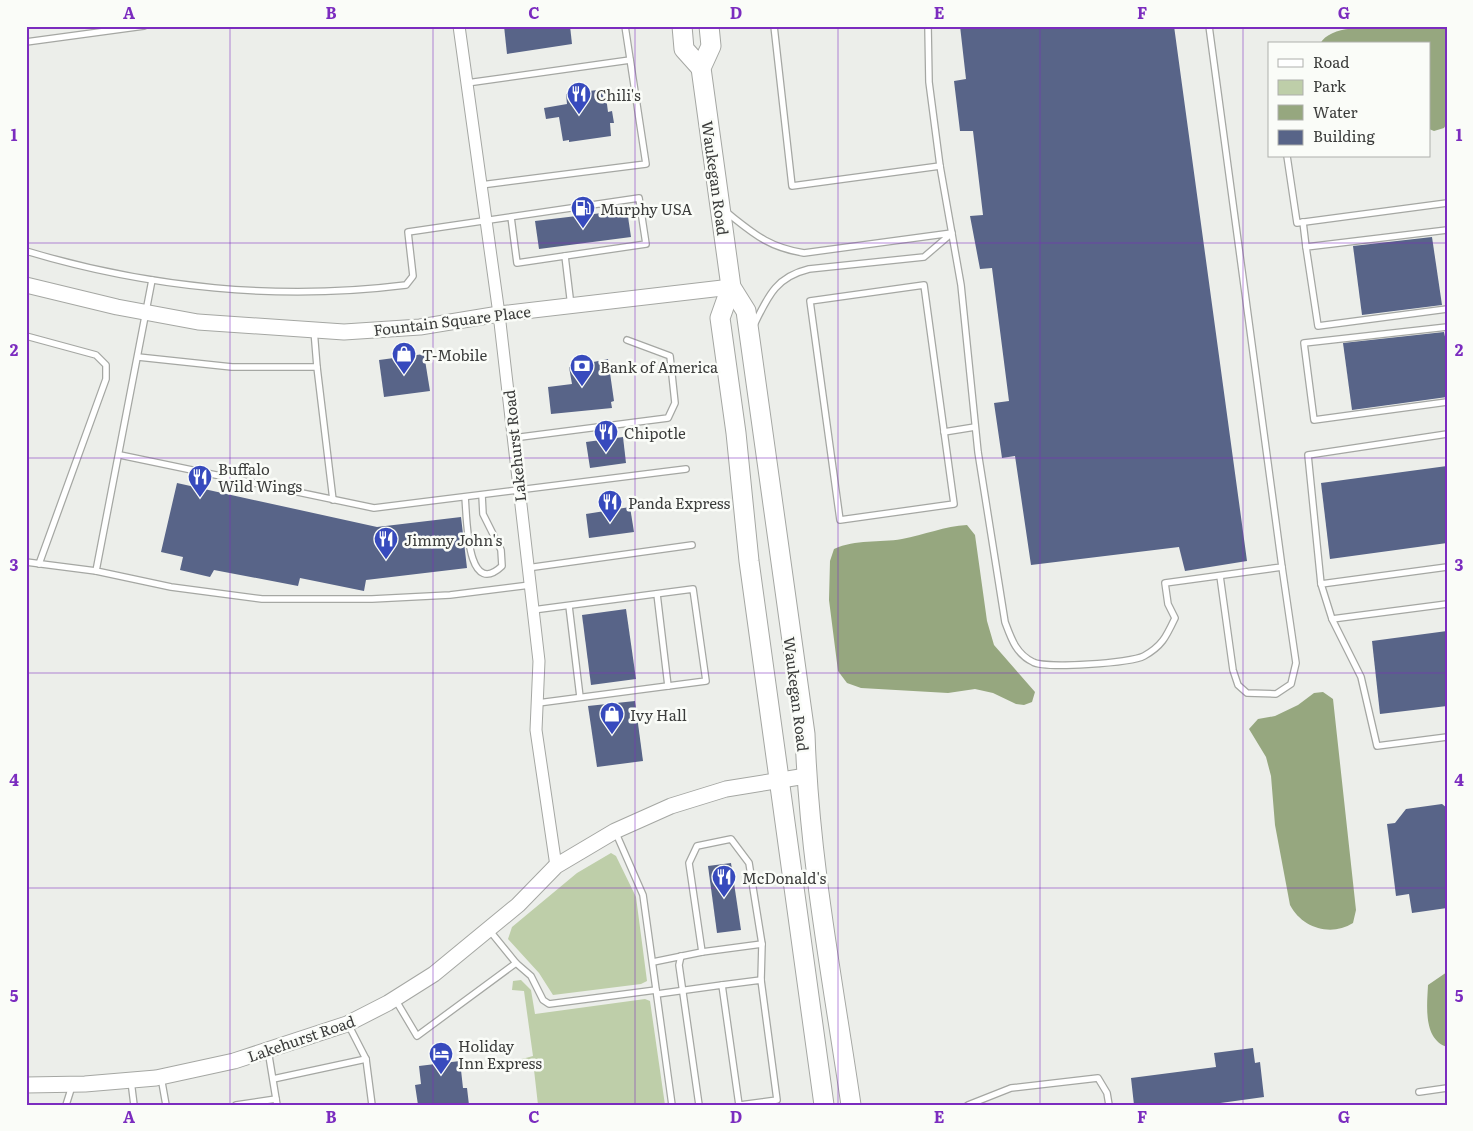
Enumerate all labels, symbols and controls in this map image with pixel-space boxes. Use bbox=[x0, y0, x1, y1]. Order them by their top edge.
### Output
text: A bbox=[123, 0, 135, 24]
text: B bbox=[325, 0, 337, 24]
text: C bbox=[528, 0, 540, 24]
text: D bbox=[730, 0, 742, 24]
text: E bbox=[934, 0, 945, 24]
text: F bbox=[1137, 0, 1147, 24]
text: G bbox=[1338, 0, 1350, 24]
legend bbox=[1268, 42, 1430, 158]
text: Road bbox=[1313, 50, 1349, 73]
text: Park bbox=[1313, 74, 1347, 97]
restaurant icon: Chili's bbox=[566, 81, 592, 115]
place label: Chili's bbox=[596, 83, 641, 106]
text: Water bbox=[1313, 100, 1358, 123]
street label: Waukegan Road bbox=[697, 119, 735, 237]
text: 1 bbox=[11, 122, 18, 146]
text: 1 bbox=[1456, 122, 1463, 146]
text: Building bbox=[1313, 124, 1375, 147]
fuel station icon: Murphy USA bbox=[570, 195, 596, 229]
place label: Murphy USA bbox=[600, 197, 692, 220]
street label: Fountain Square Place bbox=[372, 299, 532, 341]
text: 2 bbox=[10, 337, 19, 361]
text: 2 bbox=[1455, 337, 1464, 361]
shop icon: T-Mobile bbox=[391, 341, 417, 375]
place label: T-Mobile bbox=[422, 343, 487, 366]
bank icon: Bank of America bbox=[569, 353, 595, 387]
place label: Bank of America bbox=[600, 355, 719, 378]
street label: Lakehurst Road bbox=[497, 389, 531, 503]
restaurant icon: Chipotle bbox=[593, 419, 619, 453]
place label: Chipotle bbox=[624, 421, 686, 444]
place label: Buffalo Wild Wings bbox=[218, 457, 302, 497]
restaurant icon: Buffalo Wild Wings bbox=[187, 464, 213, 498]
restaurant icon: Panda Express bbox=[597, 489, 623, 523]
place label: Panda Express bbox=[628, 491, 731, 514]
restaurant icon: Jimmy John's bbox=[373, 526, 399, 560]
place label: Jimmy John's bbox=[404, 528, 503, 551]
text: 3 bbox=[10, 552, 19, 576]
text: 3 bbox=[1455, 552, 1464, 576]
street label: Waukegan Road bbox=[779, 635, 815, 753]
shop icon: Ivy Hall bbox=[599, 701, 625, 735]
place label: Ivy Hall bbox=[630, 703, 687, 726]
text: 4 bbox=[9, 767, 19, 791]
text: 4 bbox=[1454, 767, 1464, 791]
restaurant icon: McDonald's bbox=[711, 864, 737, 898]
place label: McDonald's bbox=[742, 866, 826, 889]
text: 5 bbox=[10, 983, 19, 1007]
text: 5 bbox=[1455, 983, 1464, 1007]
street label: Lakehurst Road bbox=[244, 1009, 358, 1067]
place label: Holiday Inn Express bbox=[458, 1034, 542, 1074]
hotel icon: Holiday Inn Express bbox=[428, 1041, 454, 1075]
text: A bbox=[123, 1104, 135, 1128]
text: B bbox=[325, 1104, 337, 1128]
text: C bbox=[528, 1104, 540, 1128]
text: D bbox=[730, 1104, 742, 1128]
text: E bbox=[934, 1104, 945, 1128]
text: F bbox=[1137, 1104, 1147, 1128]
text: G bbox=[1338, 1104, 1350, 1128]

